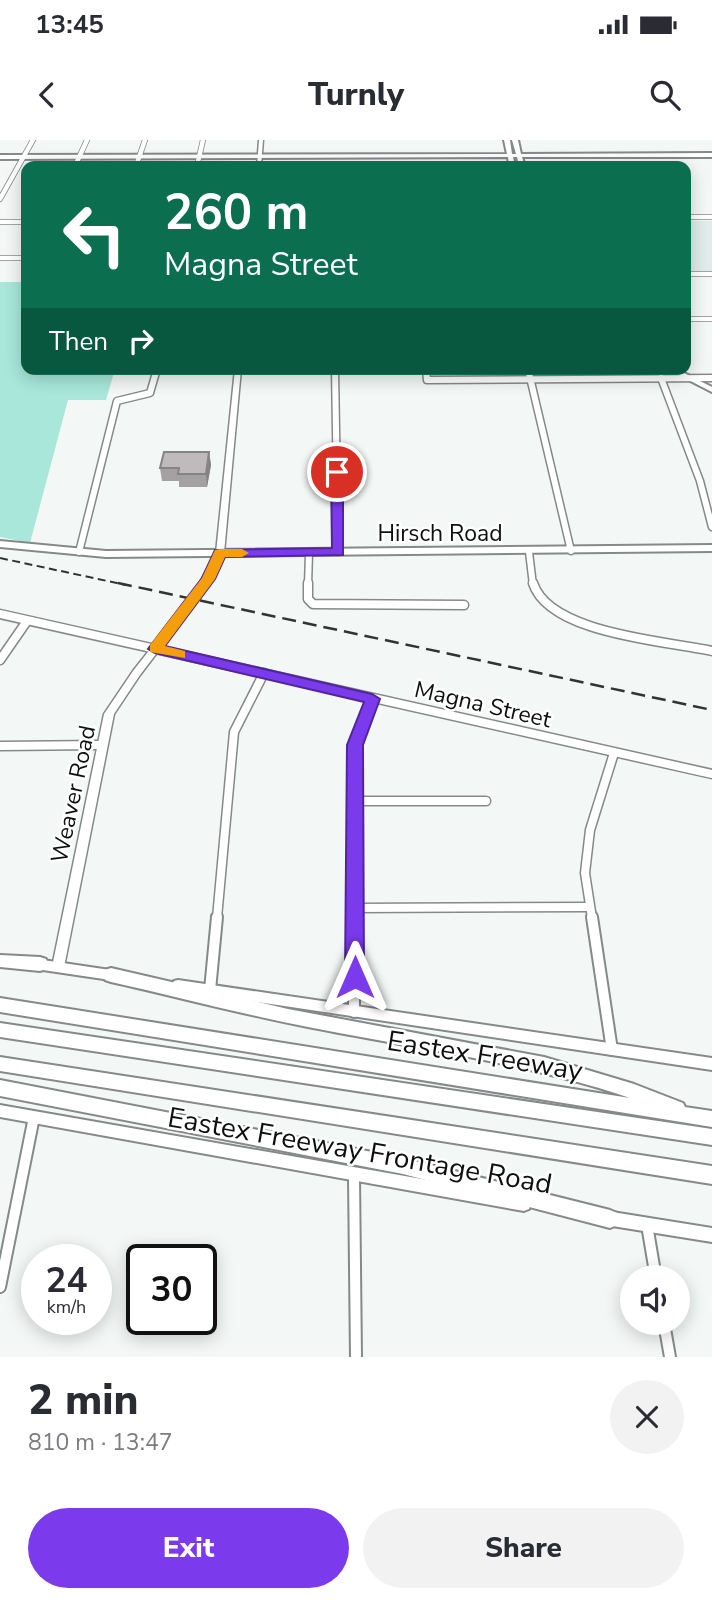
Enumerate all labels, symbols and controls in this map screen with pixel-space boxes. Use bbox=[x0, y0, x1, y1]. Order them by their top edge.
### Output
text: 13:45 bbox=[35, 7, 104, 42]
text: Turnly bbox=[308, 73, 404, 116]
icon: back bbox=[28, 76, 66, 114]
icon: search bbox=[646, 76, 684, 114]
text: 260 m bbox=[164, 179, 308, 246]
icon: left bbox=[49, 189, 140, 280]
text: Magna Street bbox=[164, 243, 358, 286]
icon: right bbox=[122, 322, 160, 360]
text: Then bbox=[49, 324, 108, 359]
pin bbox=[307, 442, 367, 502]
icon: arrive bbox=[318, 453, 356, 491]
street label: Hirsch Road bbox=[377, 518, 503, 549]
street label: Magna Street bbox=[412, 674, 555, 735]
street label: Weaver Road bbox=[44, 722, 103, 866]
position arrow bbox=[318, 940, 392, 1014]
street label: Eastex Freeway bbox=[384, 1022, 586, 1090]
street label: Eastex Freeway Frontage Road bbox=[165, 1098, 555, 1204]
speed limit sign: 30 bbox=[126, 1244, 217, 1335]
text: 24 bbox=[45, 1257, 88, 1304]
map controls bbox=[620, 1265, 690, 1335]
button: sound bbox=[620, 1265, 690, 1335]
text: km/h bbox=[47, 1295, 86, 1319]
text: 2 min bbox=[28, 1372, 138, 1429]
button: close bbox=[610, 1380, 684, 1454]
text: 810 m · 13:47 bbox=[28, 1427, 173, 1458]
button: Exit bbox=[28, 1508, 349, 1588]
button: Share bbox=[363, 1508, 684, 1588]

